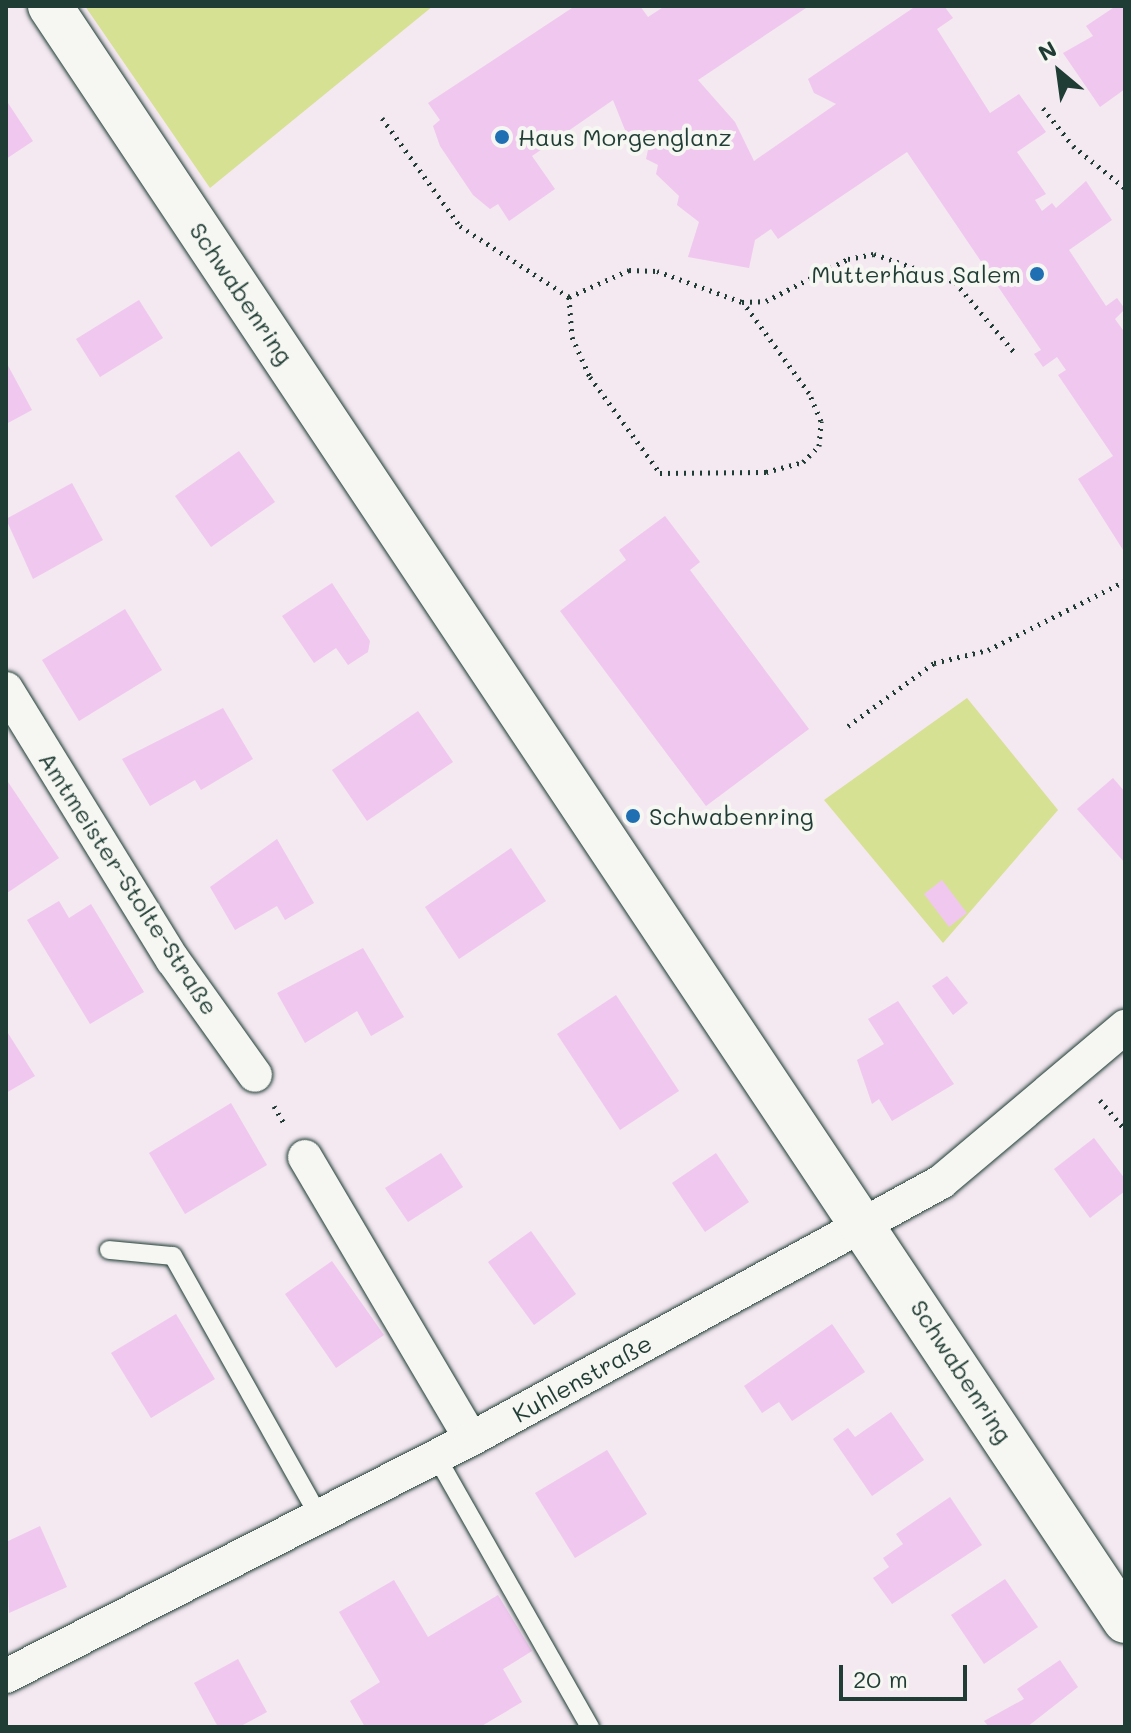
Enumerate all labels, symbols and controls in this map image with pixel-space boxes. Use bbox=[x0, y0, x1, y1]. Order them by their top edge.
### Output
north arrow bbox=[1019, 32, 1099, 112]
text: N bbox=[1033, 34, 1061, 67]
place label: Haus Morgenglanz bbox=[518, 123, 732, 151]
marker: Haus Morgenglanz bbox=[493, 128, 511, 146]
street label: Schwabenring bbox=[184, 217, 300, 369]
place label: Mutterhaus Salem bbox=[811, 260, 1021, 288]
marker: Mutterhaus Salem bbox=[1028, 265, 1046, 283]
street label: Amtmeister-Stolte-Straße bbox=[33, 746, 225, 1020]
place label: Schwabenring bbox=[649, 802, 814, 830]
marker: Schwabenring bbox=[624, 807, 642, 825]
street label: Schwabenring bbox=[905, 1294, 1019, 1448]
street label: Kuhlenstraße bbox=[507, 1328, 657, 1428]
scale bar bbox=[843, 1649, 971, 1699]
text: 20 m bbox=[853, 1663, 908, 1694]

